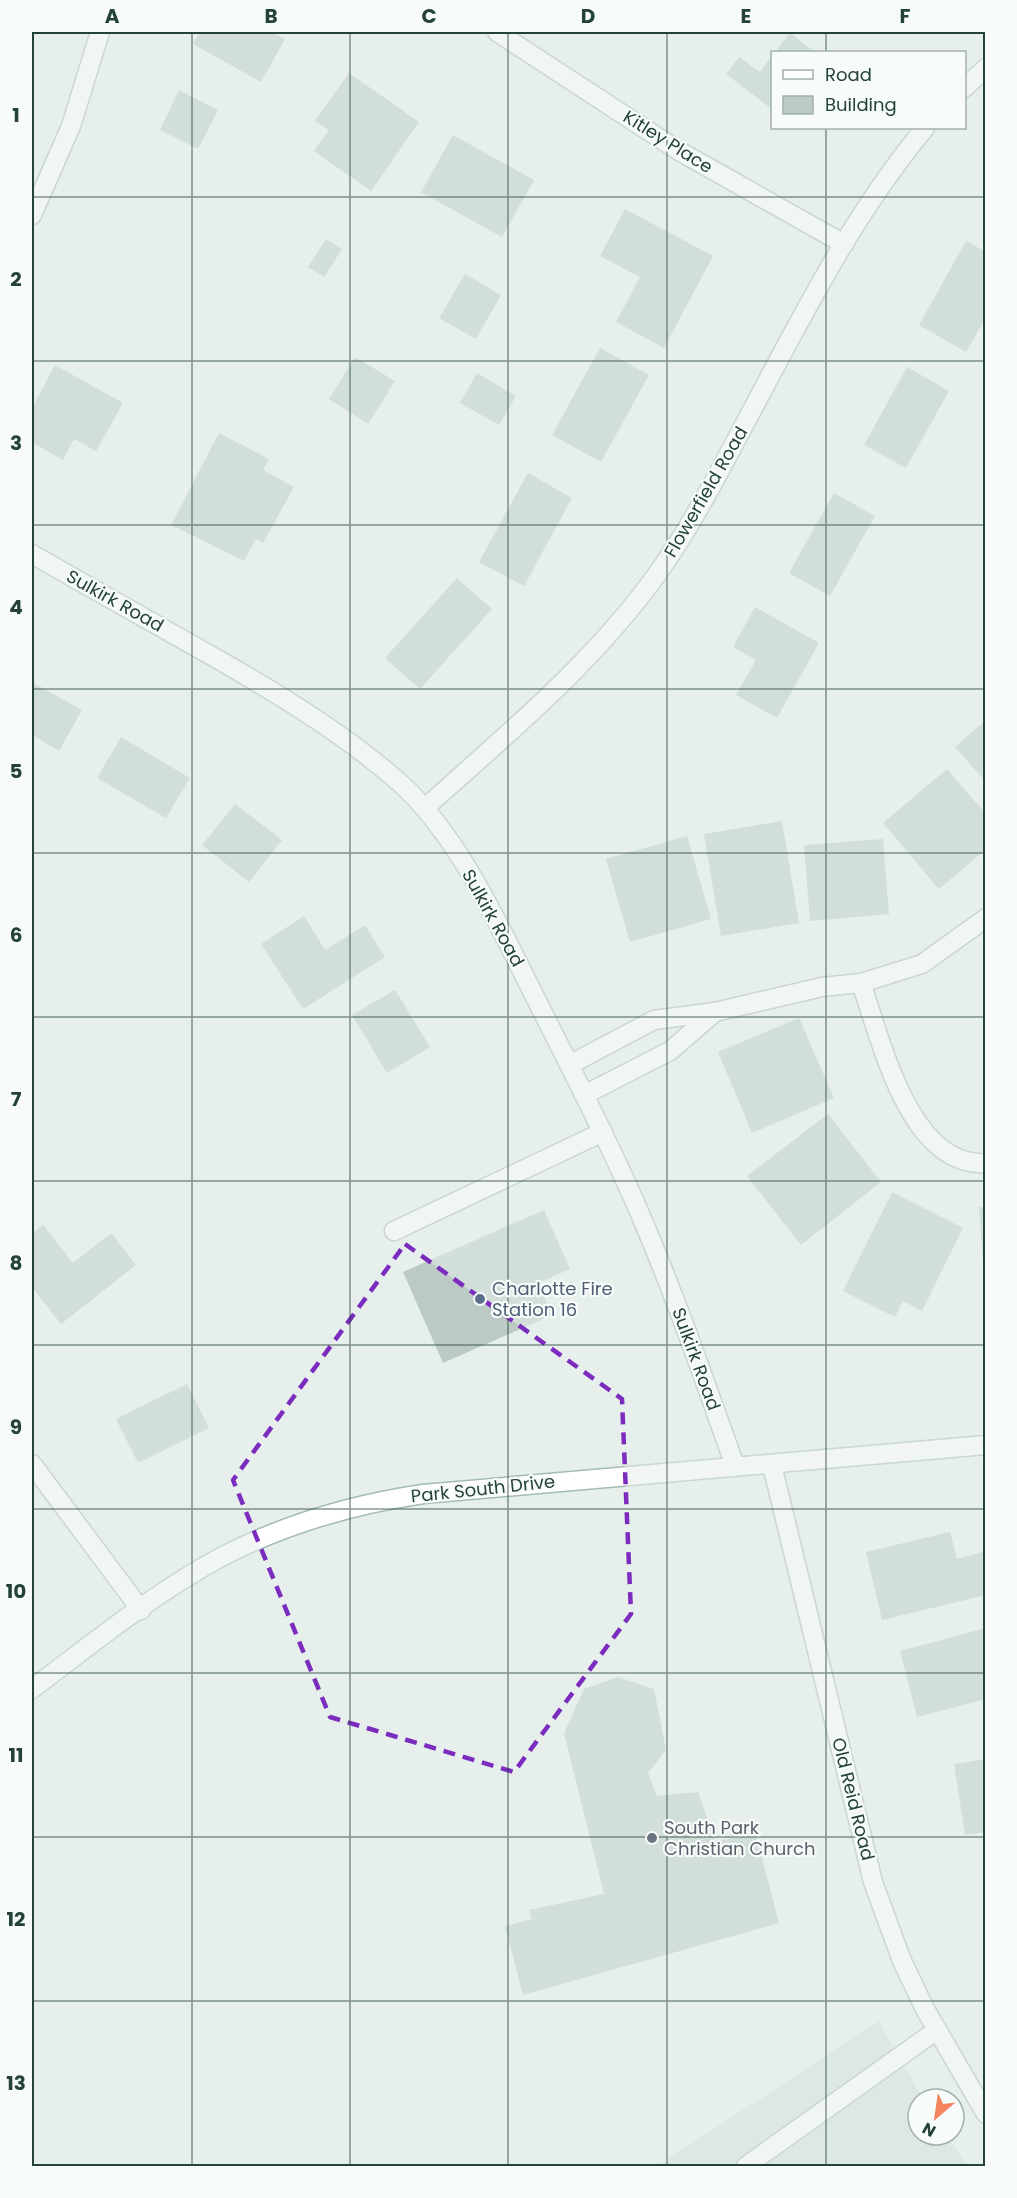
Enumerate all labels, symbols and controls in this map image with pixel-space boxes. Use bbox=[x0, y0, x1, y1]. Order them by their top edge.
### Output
text: A bbox=[105, 2, 120, 30]
text: B bbox=[264, 2, 278, 30]
text: C bbox=[421, 2, 437, 30]
text: D bbox=[581, 2, 595, 30]
text: E bbox=[741, 2, 751, 30]
text: F bbox=[900, 2, 911, 30]
legend bbox=[771, 51, 966, 129]
text: Road bbox=[825, 62, 872, 87]
text: Building bbox=[825, 92, 897, 117]
text: 1 bbox=[12, 101, 20, 129]
street label: Kitley Place bbox=[619, 104, 718, 179]
text: 2 bbox=[10, 265, 22, 293]
street label: Flowerfield Road bbox=[658, 422, 753, 562]
text: 3 bbox=[10, 429, 22, 457]
street label: Sulkirk Road bbox=[62, 563, 168, 638]
text: 4 bbox=[9, 593, 23, 621]
text: 5 bbox=[10, 757, 23, 785]
street label: Sulkirk Road bbox=[456, 865, 531, 971]
text: 6 bbox=[10, 921, 22, 949]
text: 7 bbox=[11, 1085, 22, 1113]
text: 8 bbox=[10, 1249, 22, 1277]
place label: Charlotte Fire Station 16 bbox=[492, 1276, 613, 1322]
marker: Charlotte Fire Station 16 bbox=[473, 1292, 487, 1306]
street label: Sulkirk Road bbox=[666, 1304, 727, 1414]
text: 9 bbox=[10, 1413, 22, 1441]
street label: Park South Drive bbox=[410, 1468, 556, 1509]
text: 10 bbox=[6, 1577, 26, 1605]
street label: Old Reid Road bbox=[826, 1735, 881, 1863]
text: 11 bbox=[8, 1741, 24, 1769]
place label: South Park Christian Church bbox=[664, 1815, 816, 1861]
marker: South Park Christian Church bbox=[645, 1831, 659, 1845]
text: 12 bbox=[7, 1905, 25, 1933]
text: 13 bbox=[6, 2069, 26, 2097]
north arrow bbox=[906, 2087, 966, 2147]
text: N bbox=[918, 2117, 940, 2143]

